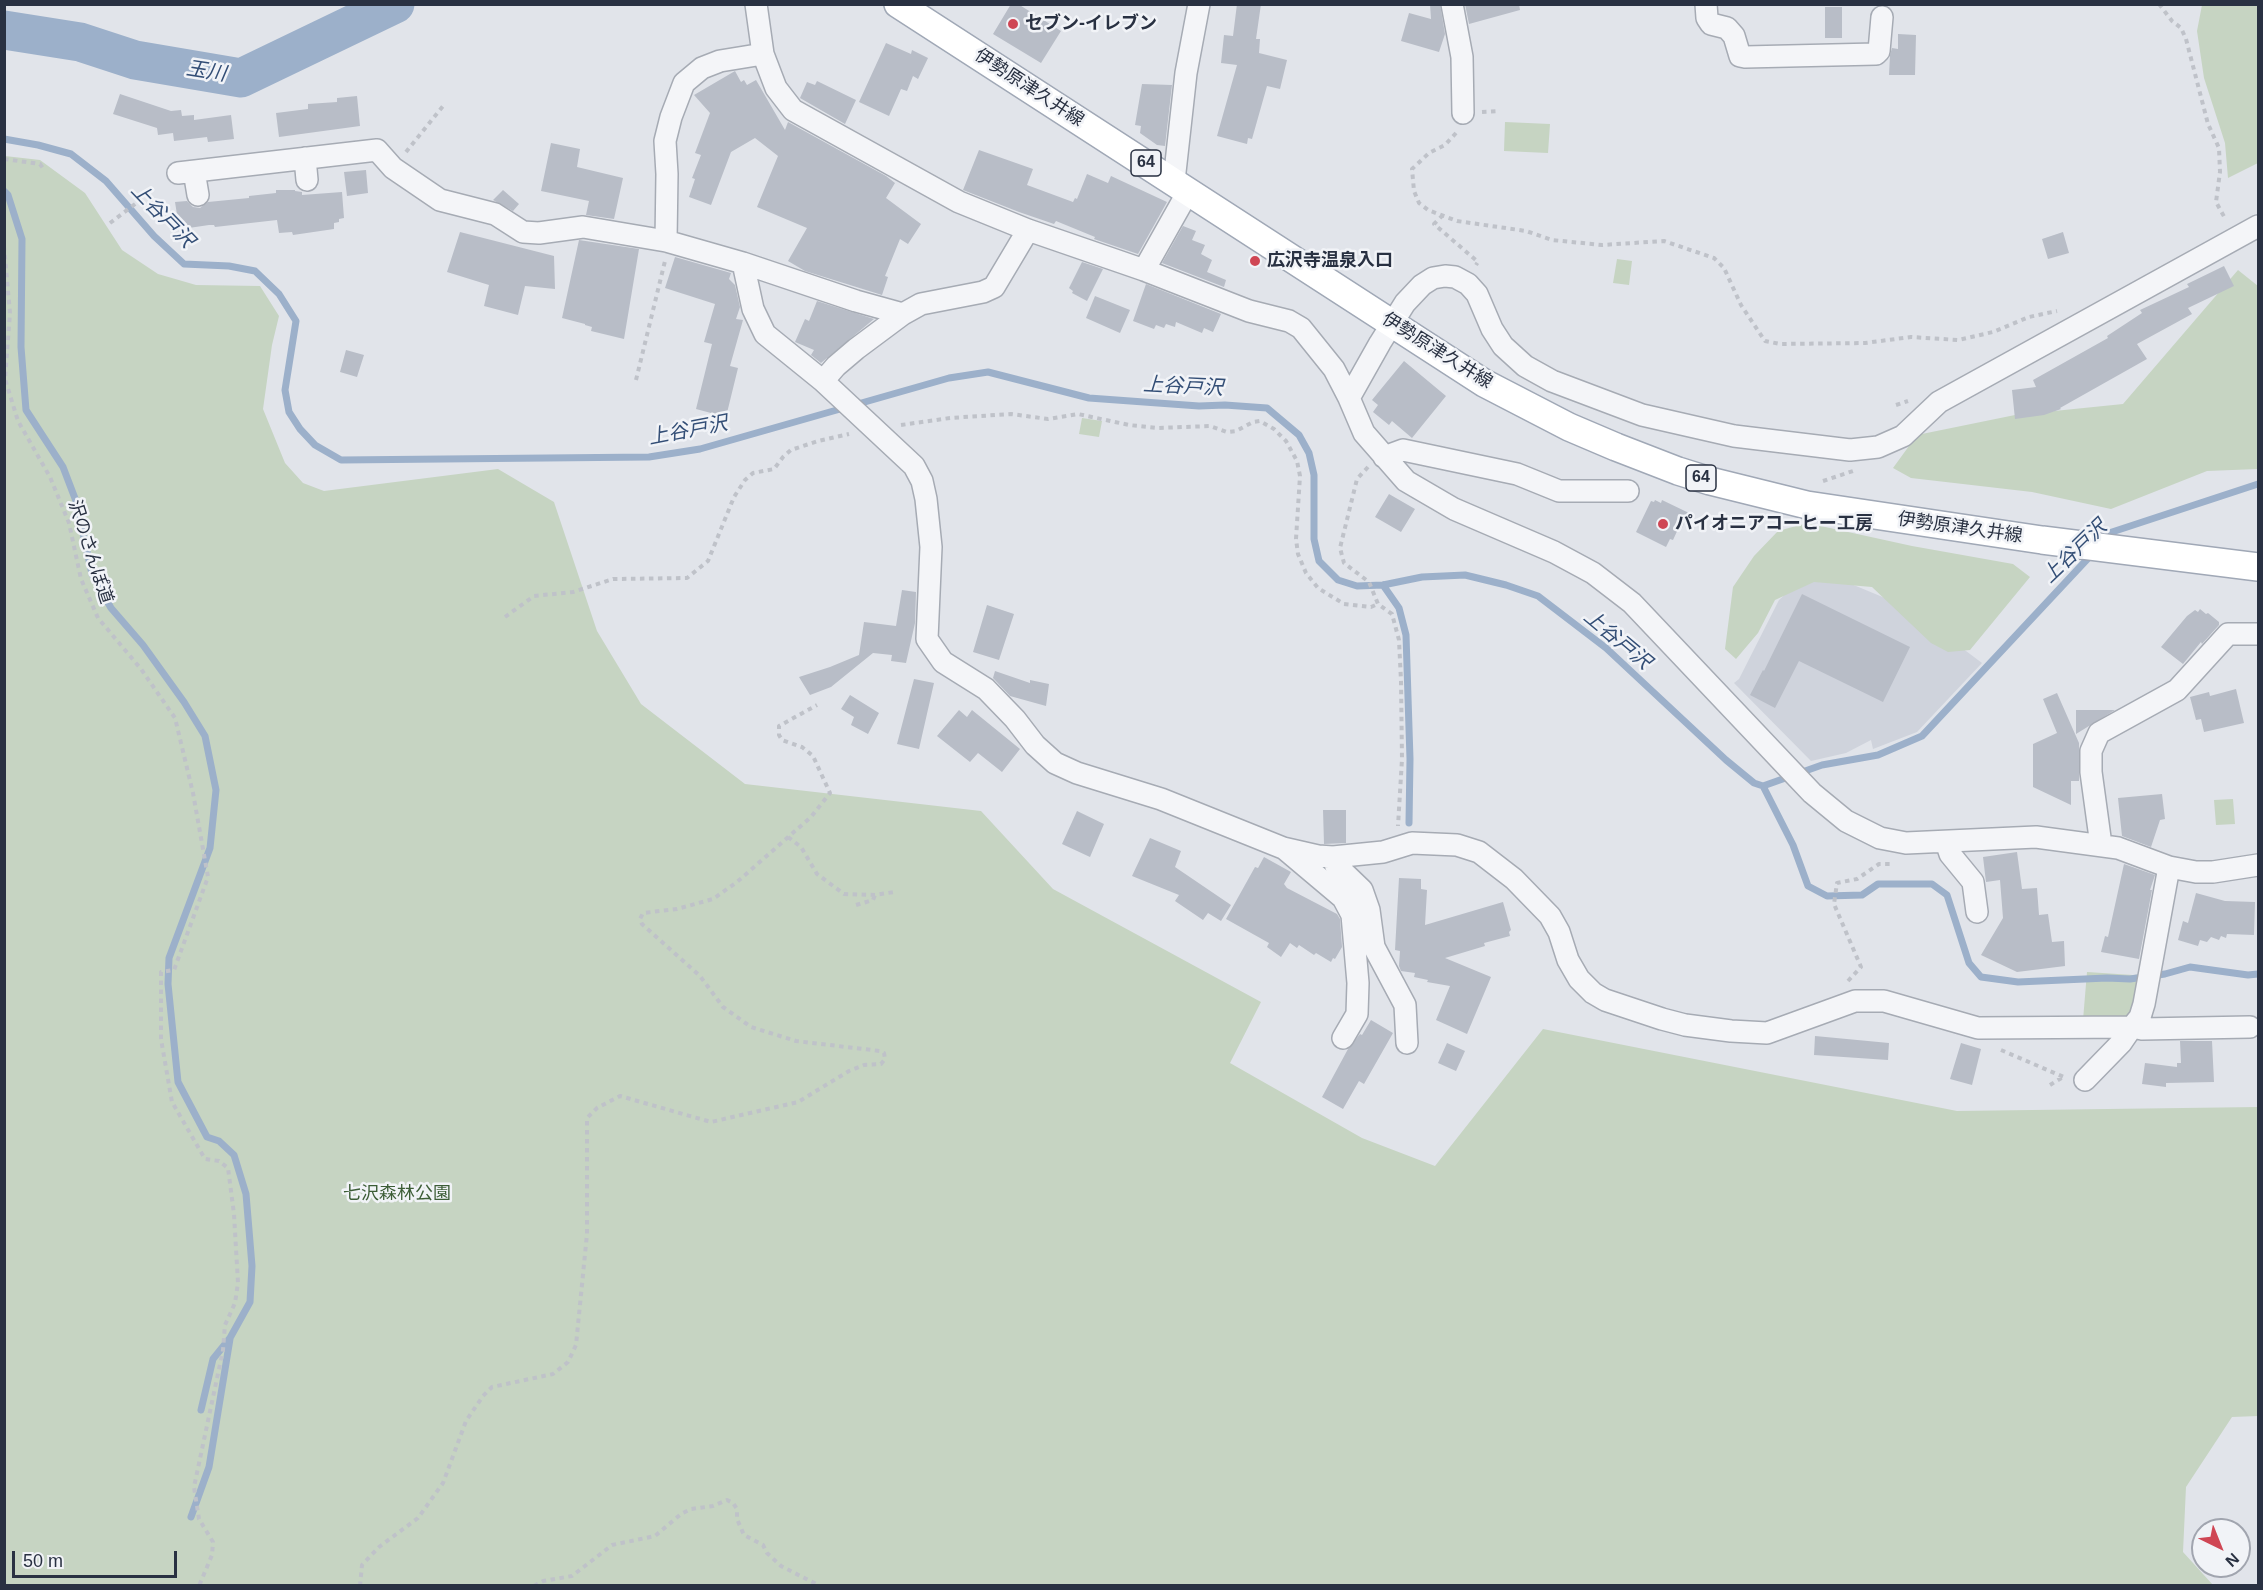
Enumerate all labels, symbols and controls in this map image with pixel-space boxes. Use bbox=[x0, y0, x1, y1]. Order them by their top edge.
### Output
place label: セブン-イレブン bbox=[1025, 13, 1157, 35]
marker: セブン-イレブン bbox=[1006, 17, 1020, 31]
street label: 伊勢原津久井線 bbox=[970, 45, 1088, 131]
water label: 玉川 bbox=[184, 57, 228, 87]
road number: 64 bbox=[1131, 150, 1161, 176]
water label: 上谷戸沢 bbox=[126, 179, 198, 253]
place label: 広沢寺温泉入口 bbox=[1267, 250, 1393, 272]
marker: 広沢寺温泉入口 bbox=[1248, 254, 1262, 268]
street label: 伊勢原津久井線 bbox=[1378, 308, 1496, 394]
water label: 上谷戸沢 bbox=[1142, 373, 1224, 401]
water label: 上谷戸沢 bbox=[646, 412, 730, 450]
road number: 64 bbox=[1686, 465, 1716, 491]
street label: 沢のさんぽ道 bbox=[63, 497, 117, 607]
street label: 伊勢原津久井線 bbox=[1896, 509, 2024, 547]
place label: パイオニアコーヒー工房 bbox=[1675, 513, 1873, 535]
water label: 上谷戸沢 bbox=[2038, 516, 2112, 588]
marker: パイオニアコーヒー工房 bbox=[1656, 517, 1670, 531]
water label: 上谷戸沢 bbox=[1579, 605, 1655, 675]
park label: 七沢森林公園 bbox=[343, 1183, 451, 1205]
north arrow bbox=[2191, 1518, 2251, 1578]
scale bar bbox=[15, 1539, 180, 1577]
text: N bbox=[2222, 1550, 2242, 1570]
text: 50 m bbox=[23, 1551, 63, 1571]

